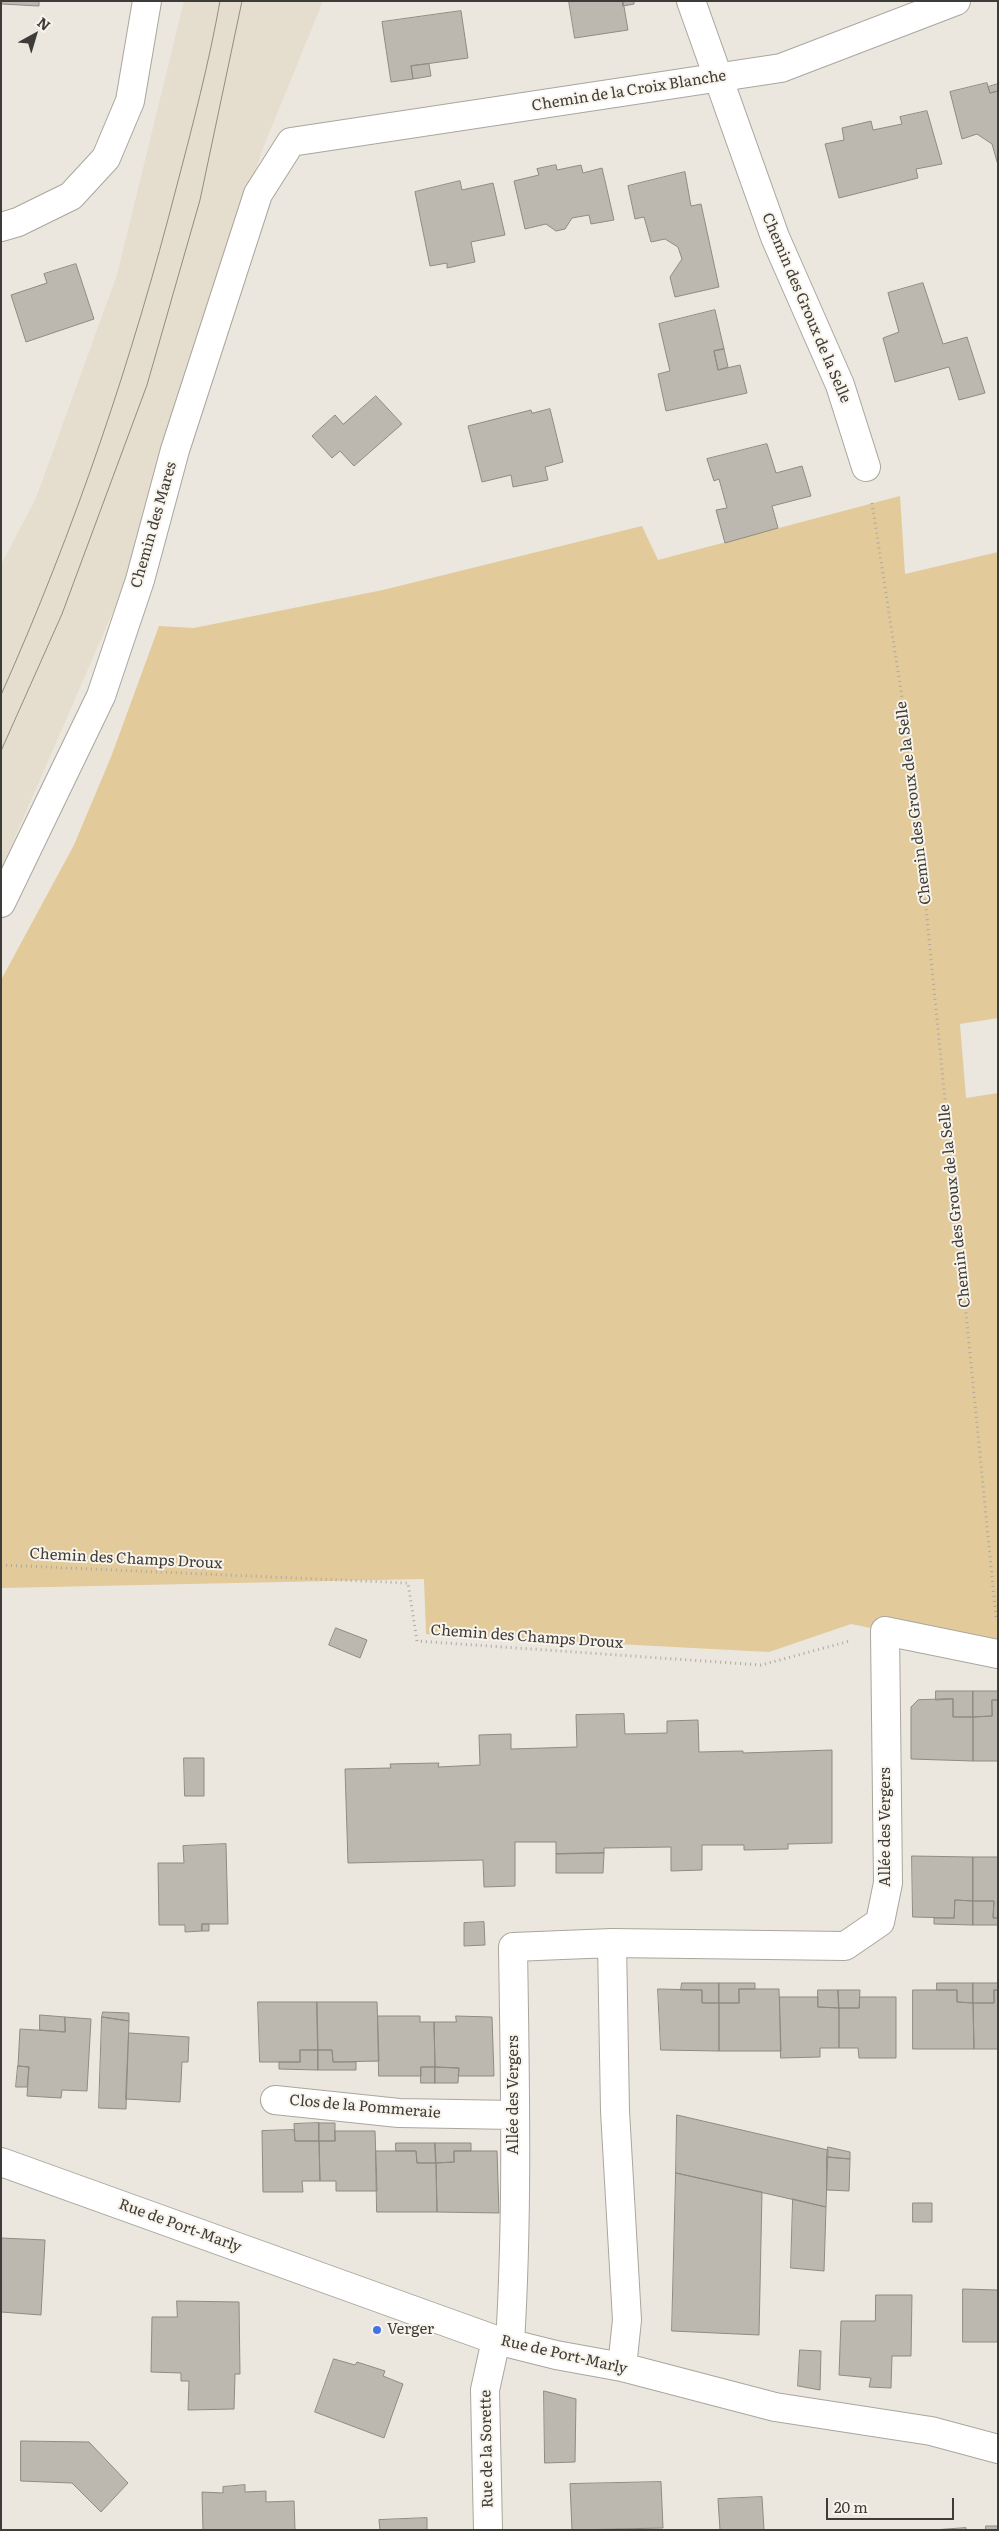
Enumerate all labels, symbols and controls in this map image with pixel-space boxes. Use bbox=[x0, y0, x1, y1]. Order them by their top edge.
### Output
north arrow bbox=[10, 10, 60, 60]
text: N bbox=[34, 12, 55, 35]
street label: Chemin de la Croix Blanche bbox=[530, 67, 728, 115]
street label: Chemin des Groux de la Selle bbox=[758, 210, 854, 406]
street label: Chemin des Mares bbox=[127, 460, 181, 590]
street label: Chemin des Groux de la Selle bbox=[893, 700, 935, 906]
street label: Chemin des Groux de la Selle bbox=[935, 1103, 975, 1309]
street label: Chemin des Champs Droux bbox=[29, 1545, 223, 1573]
street label: Chemin des Champs Droux bbox=[430, 1621, 624, 1653]
street label: Allée des Vergers bbox=[877, 1767, 895, 1887]
street label: Allée des Vergers bbox=[505, 2035, 523, 2155]
street label: Clos de la Pommeraie bbox=[289, 2091, 441, 2123]
street label: Rue de Port-Marly bbox=[116, 2195, 244, 2257]
place label: Verger bbox=[387, 2321, 434, 2339]
marker: Verger bbox=[371, 2324, 383, 2336]
street label: Rue de Port-Marly bbox=[499, 2332, 629, 2378]
street label: Rue de la Sorette bbox=[477, 2390, 497, 2508]
scale bar bbox=[829, 2488, 956, 2520]
text: 20 m bbox=[834, 2495, 868, 2518]

